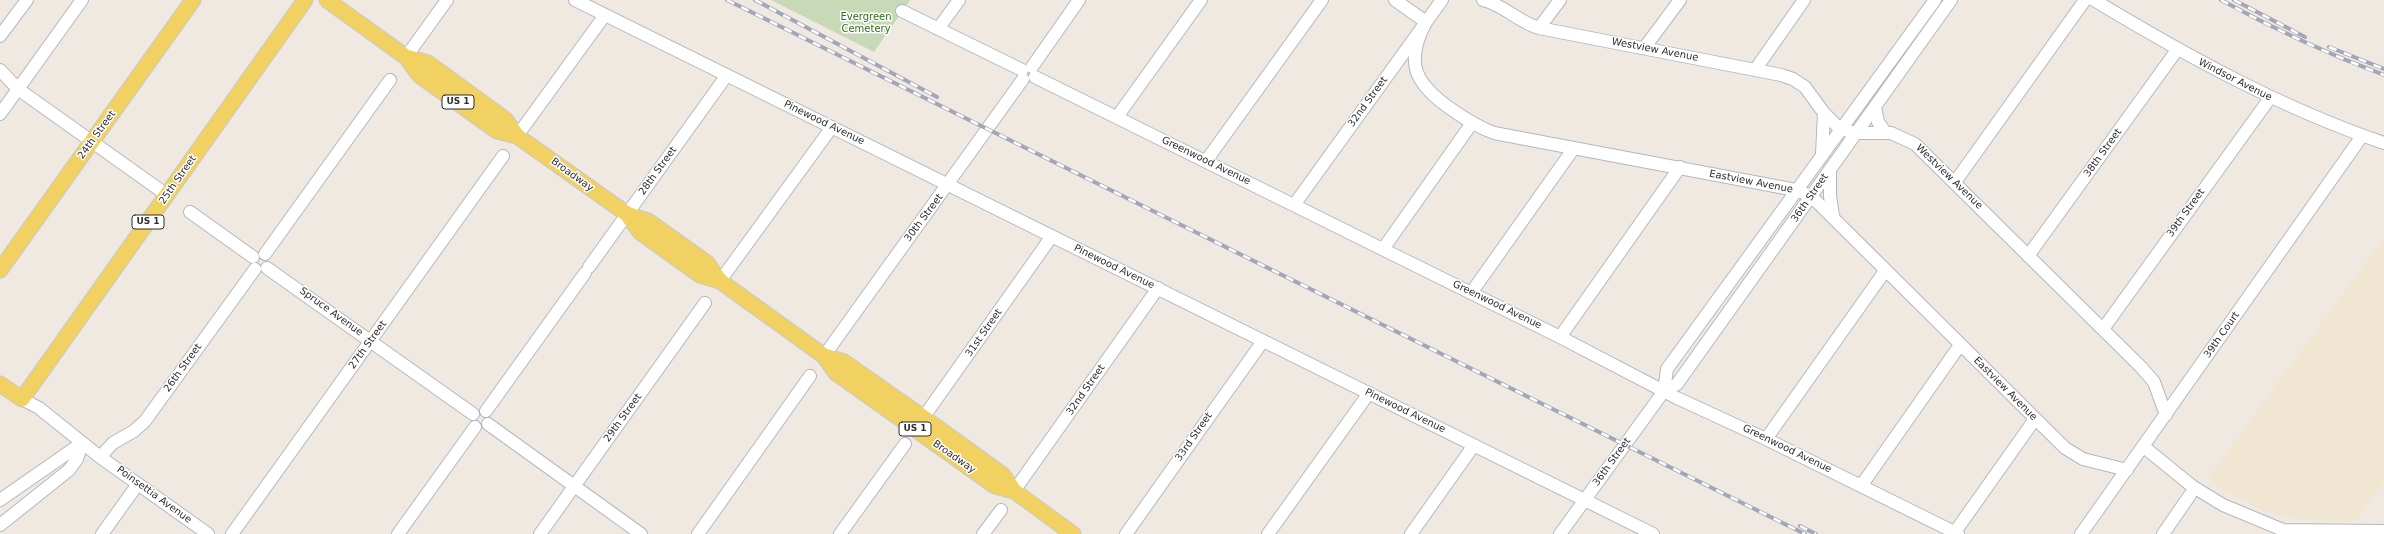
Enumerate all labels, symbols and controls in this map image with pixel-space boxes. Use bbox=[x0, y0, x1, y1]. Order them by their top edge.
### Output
park label: Evergreen Cemetery bbox=[840, 11, 892, 34]
street label: Westview Avenue bbox=[1611, 36, 1699, 64]
street label: Windsor Avenue bbox=[2196, 56, 2274, 104]
street label: 32nd Street bbox=[1346, 75, 1390, 129]
road number: US 1 bbox=[442, 95, 474, 109]
street label: Pinewood Avenue bbox=[782, 98, 866, 148]
street label: 24th Street bbox=[76, 109, 118, 161]
street label: 38th Street bbox=[2082, 127, 2124, 179]
street label: Greenwood Avenue bbox=[1160, 134, 1252, 188]
street label: Westview Avenue bbox=[1913, 142, 1985, 212]
street label: 28th Street bbox=[637, 145, 679, 197]
street label: 25th Street bbox=[157, 153, 199, 207]
street label: Broadway bbox=[548, 156, 596, 194]
street label: Eastview Avenue bbox=[1708, 168, 1794, 196]
street label: 36th Street bbox=[1789, 171, 1831, 225]
street label: 39th Street bbox=[2165, 187, 2207, 239]
street label: 30th Street bbox=[902, 192, 946, 244]
road number: US 1 bbox=[132, 215, 164, 229]
street label: Pinewood Avenue bbox=[1072, 242, 1156, 292]
street label: Greenwood Avenue bbox=[1451, 278, 1543, 332]
street label: Spruce Avenue bbox=[297, 285, 365, 339]
street label: 31st Street bbox=[963, 307, 1005, 359]
street label: 39th Court bbox=[2202, 310, 2242, 360]
street label: 27th Street bbox=[347, 319, 389, 371]
street label: 26th Street bbox=[162, 342, 204, 394]
street label: Eastview Avenue bbox=[1971, 355, 2039, 423]
street label: 32nd Street bbox=[1064, 362, 1108, 418]
street label: Pinewood Avenue bbox=[1363, 386, 1447, 436]
street label: 29th Street bbox=[602, 392, 644, 444]
street label: 33rd Street bbox=[1173, 410, 1215, 464]
road number: US 1 bbox=[899, 422, 931, 436]
street label: Greenwood Avenue bbox=[1741, 422, 1833, 476]
street label: 36th Street bbox=[1591, 436, 1633, 488]
street label: Broadway bbox=[930, 438, 978, 476]
street label: Poinsettia Avenue bbox=[114, 464, 194, 526]

